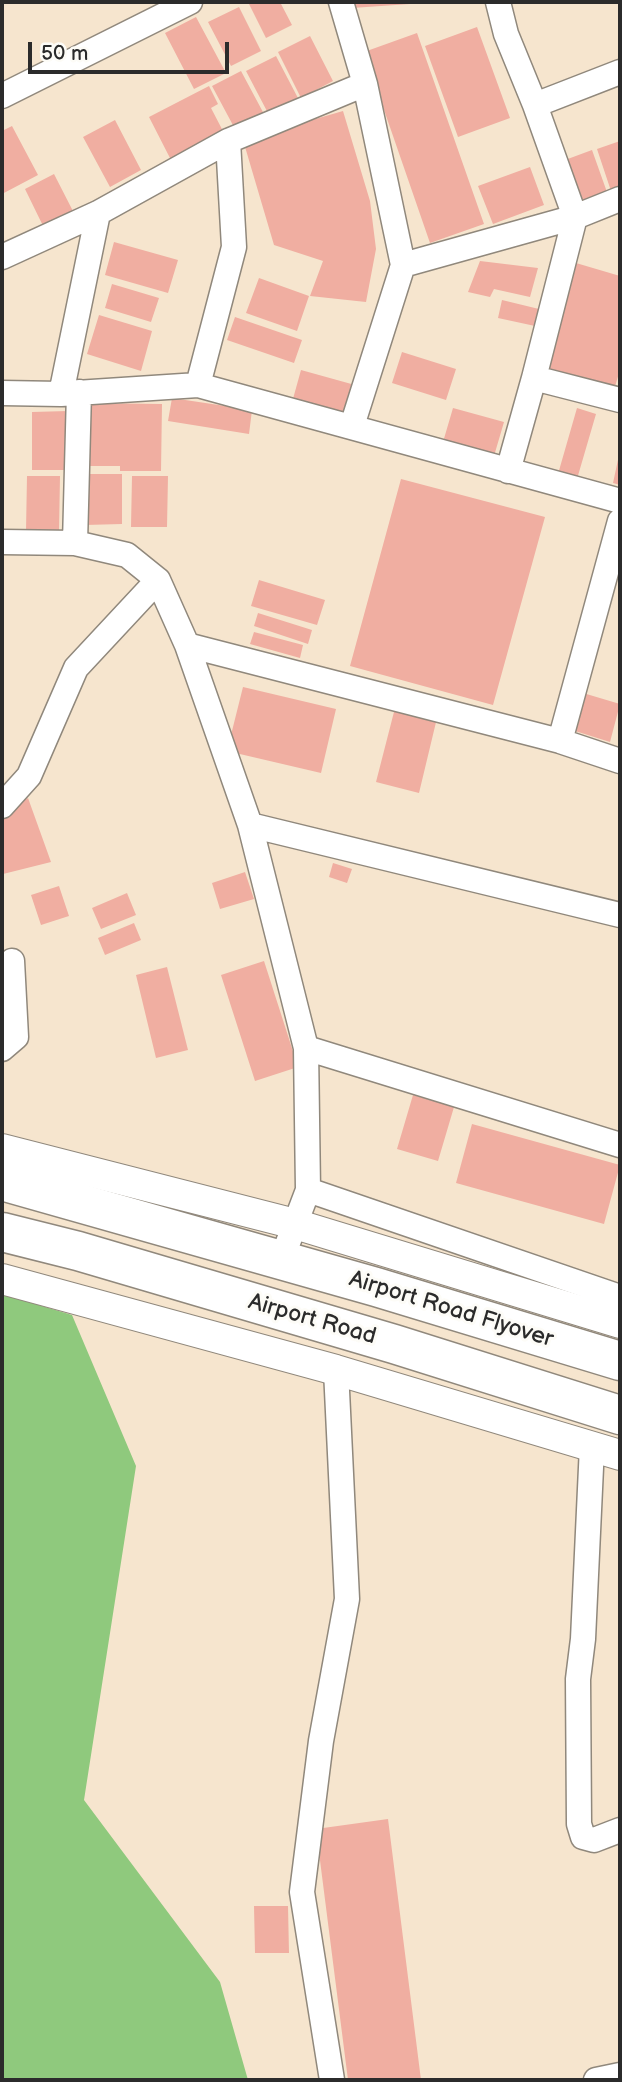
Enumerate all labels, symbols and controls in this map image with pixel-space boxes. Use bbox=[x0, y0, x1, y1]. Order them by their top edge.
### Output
scale bar bbox=[32, 28, 233, 72]
text: 50 m bbox=[41, 41, 88, 66]
street label: Airport Road Flyover bbox=[346, 1266, 556, 1354]
street label: Airport Road bbox=[245, 1289, 379, 1351]

